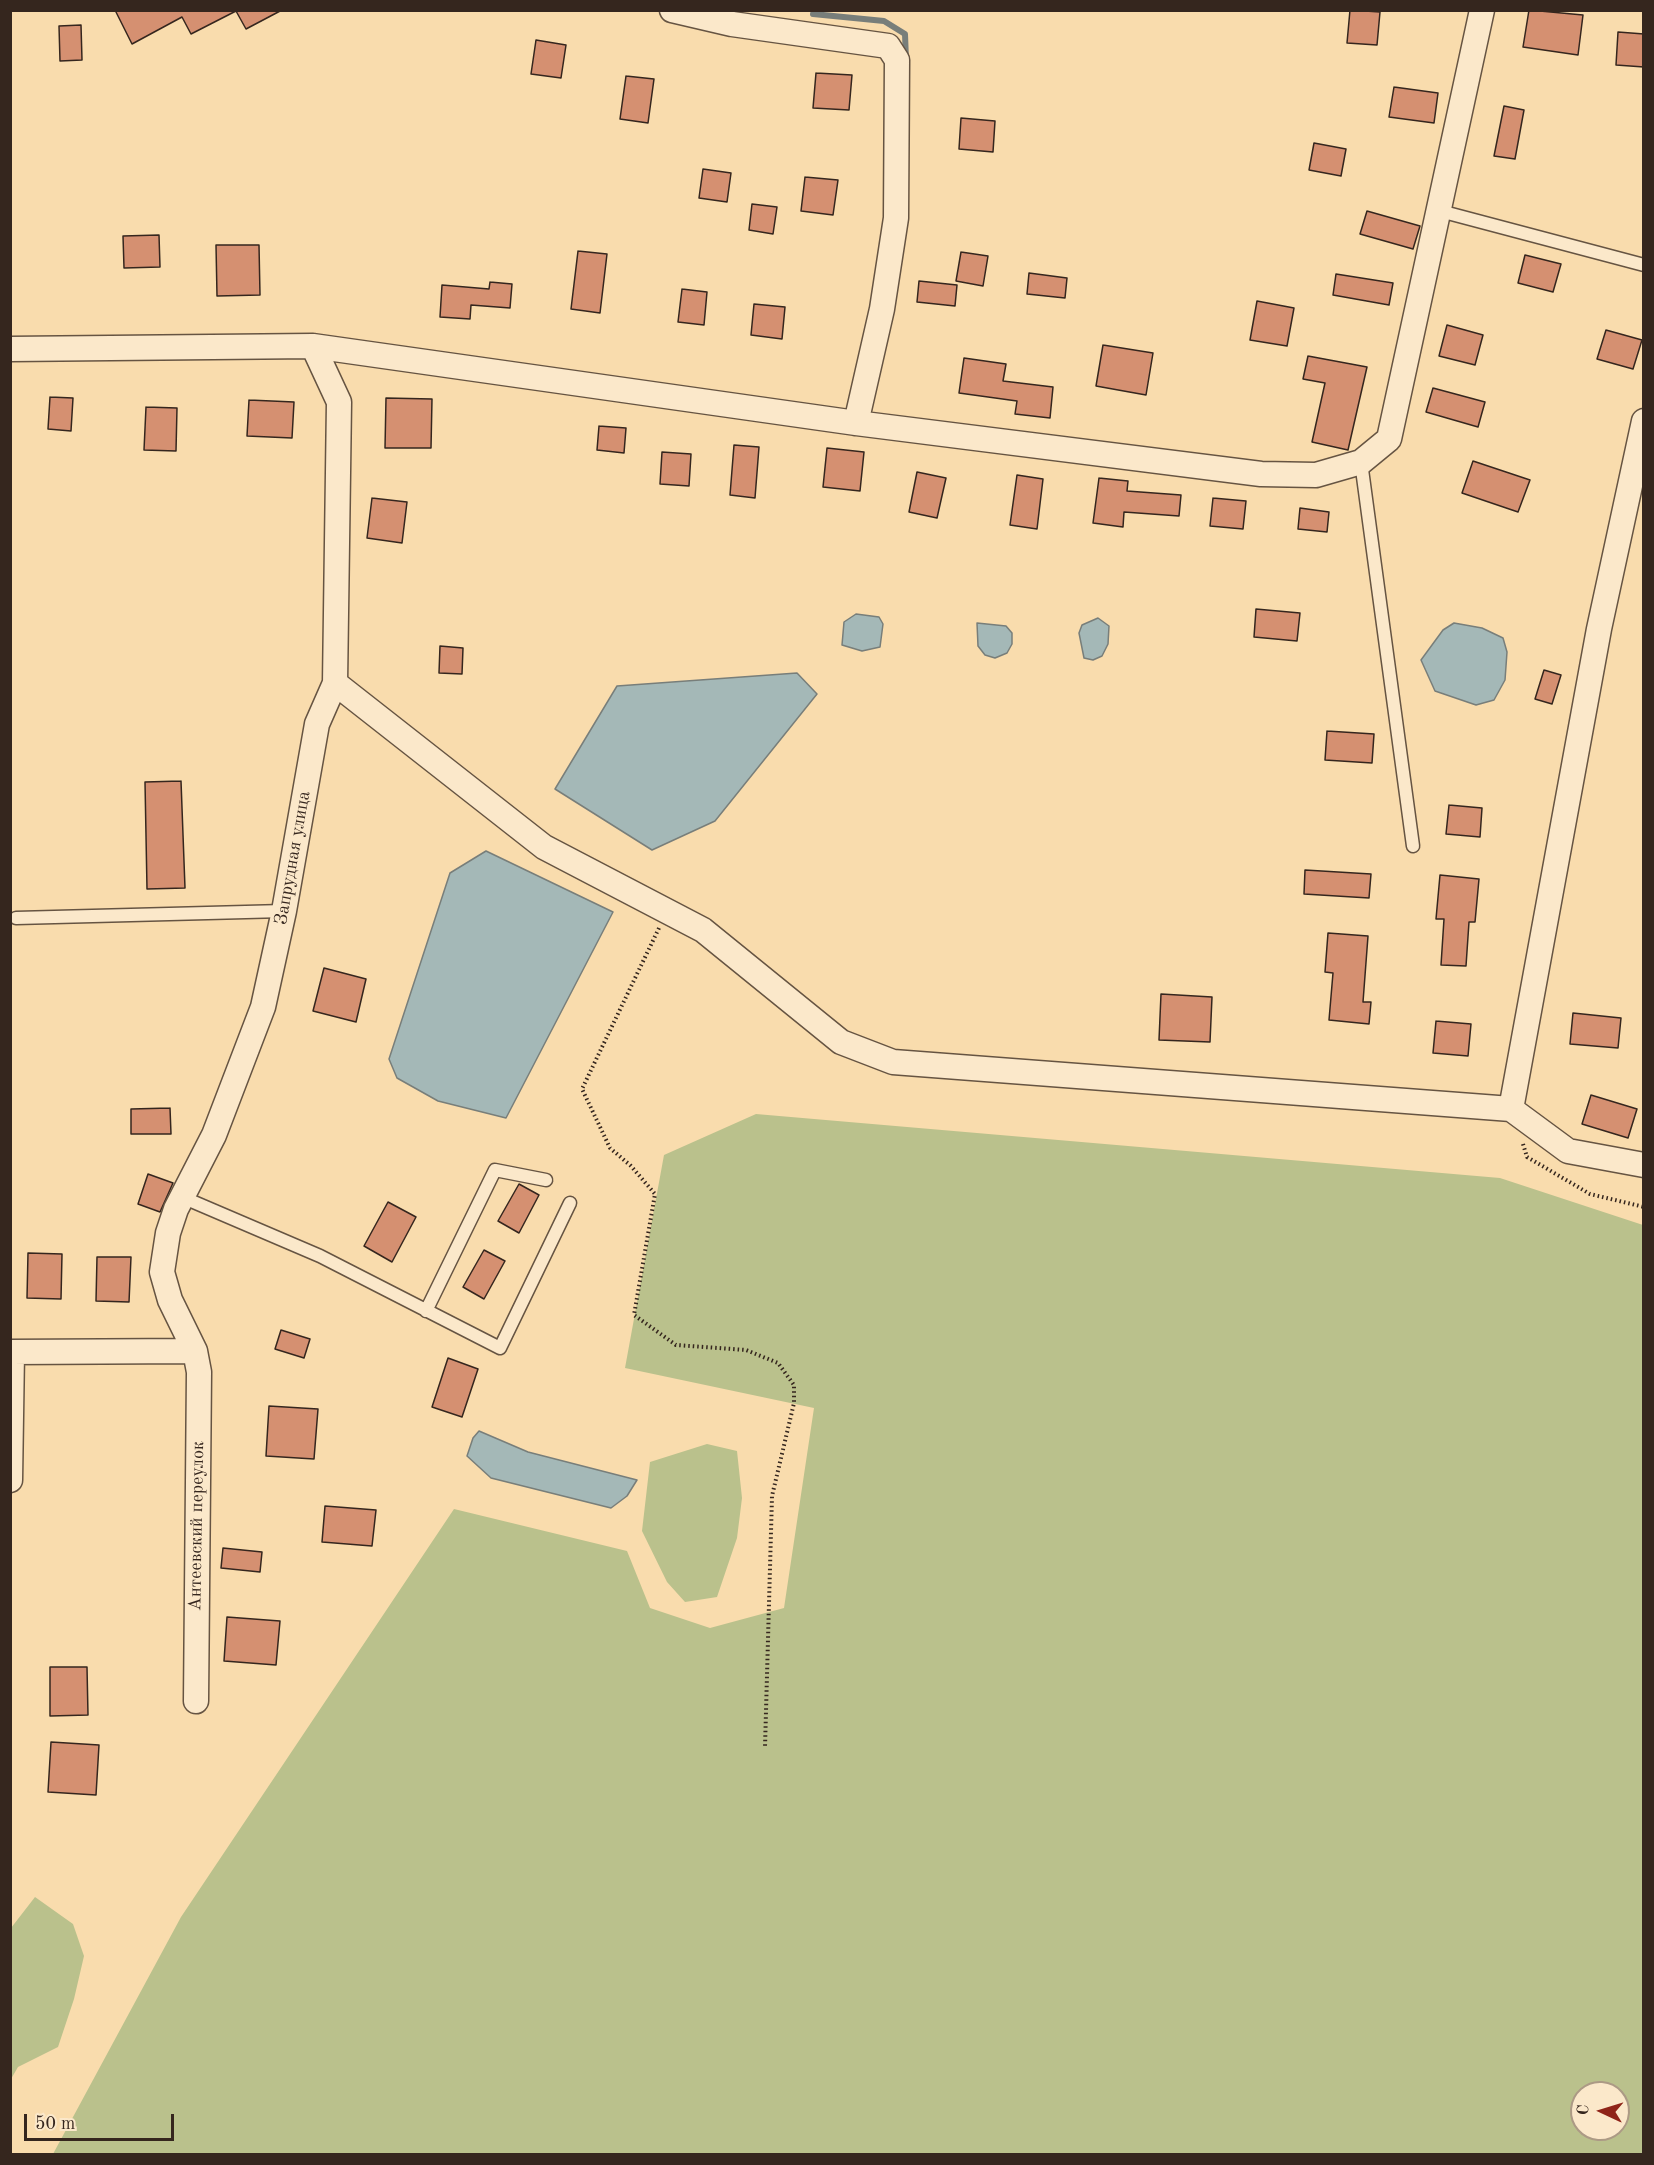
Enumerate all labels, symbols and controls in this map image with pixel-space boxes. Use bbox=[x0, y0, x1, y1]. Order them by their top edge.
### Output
street label: Запрудная улица bbox=[271, 789, 315, 927]
street label: Антеевский переулок bbox=[185, 1441, 209, 1611]
north arrow bbox=[1570, 2081, 1630, 2141]
scale bar bbox=[27, 2102, 177, 2140]
text: С bbox=[1576, 2104, 1592, 2116]
text: 50 m bbox=[35, 2115, 75, 2133]

